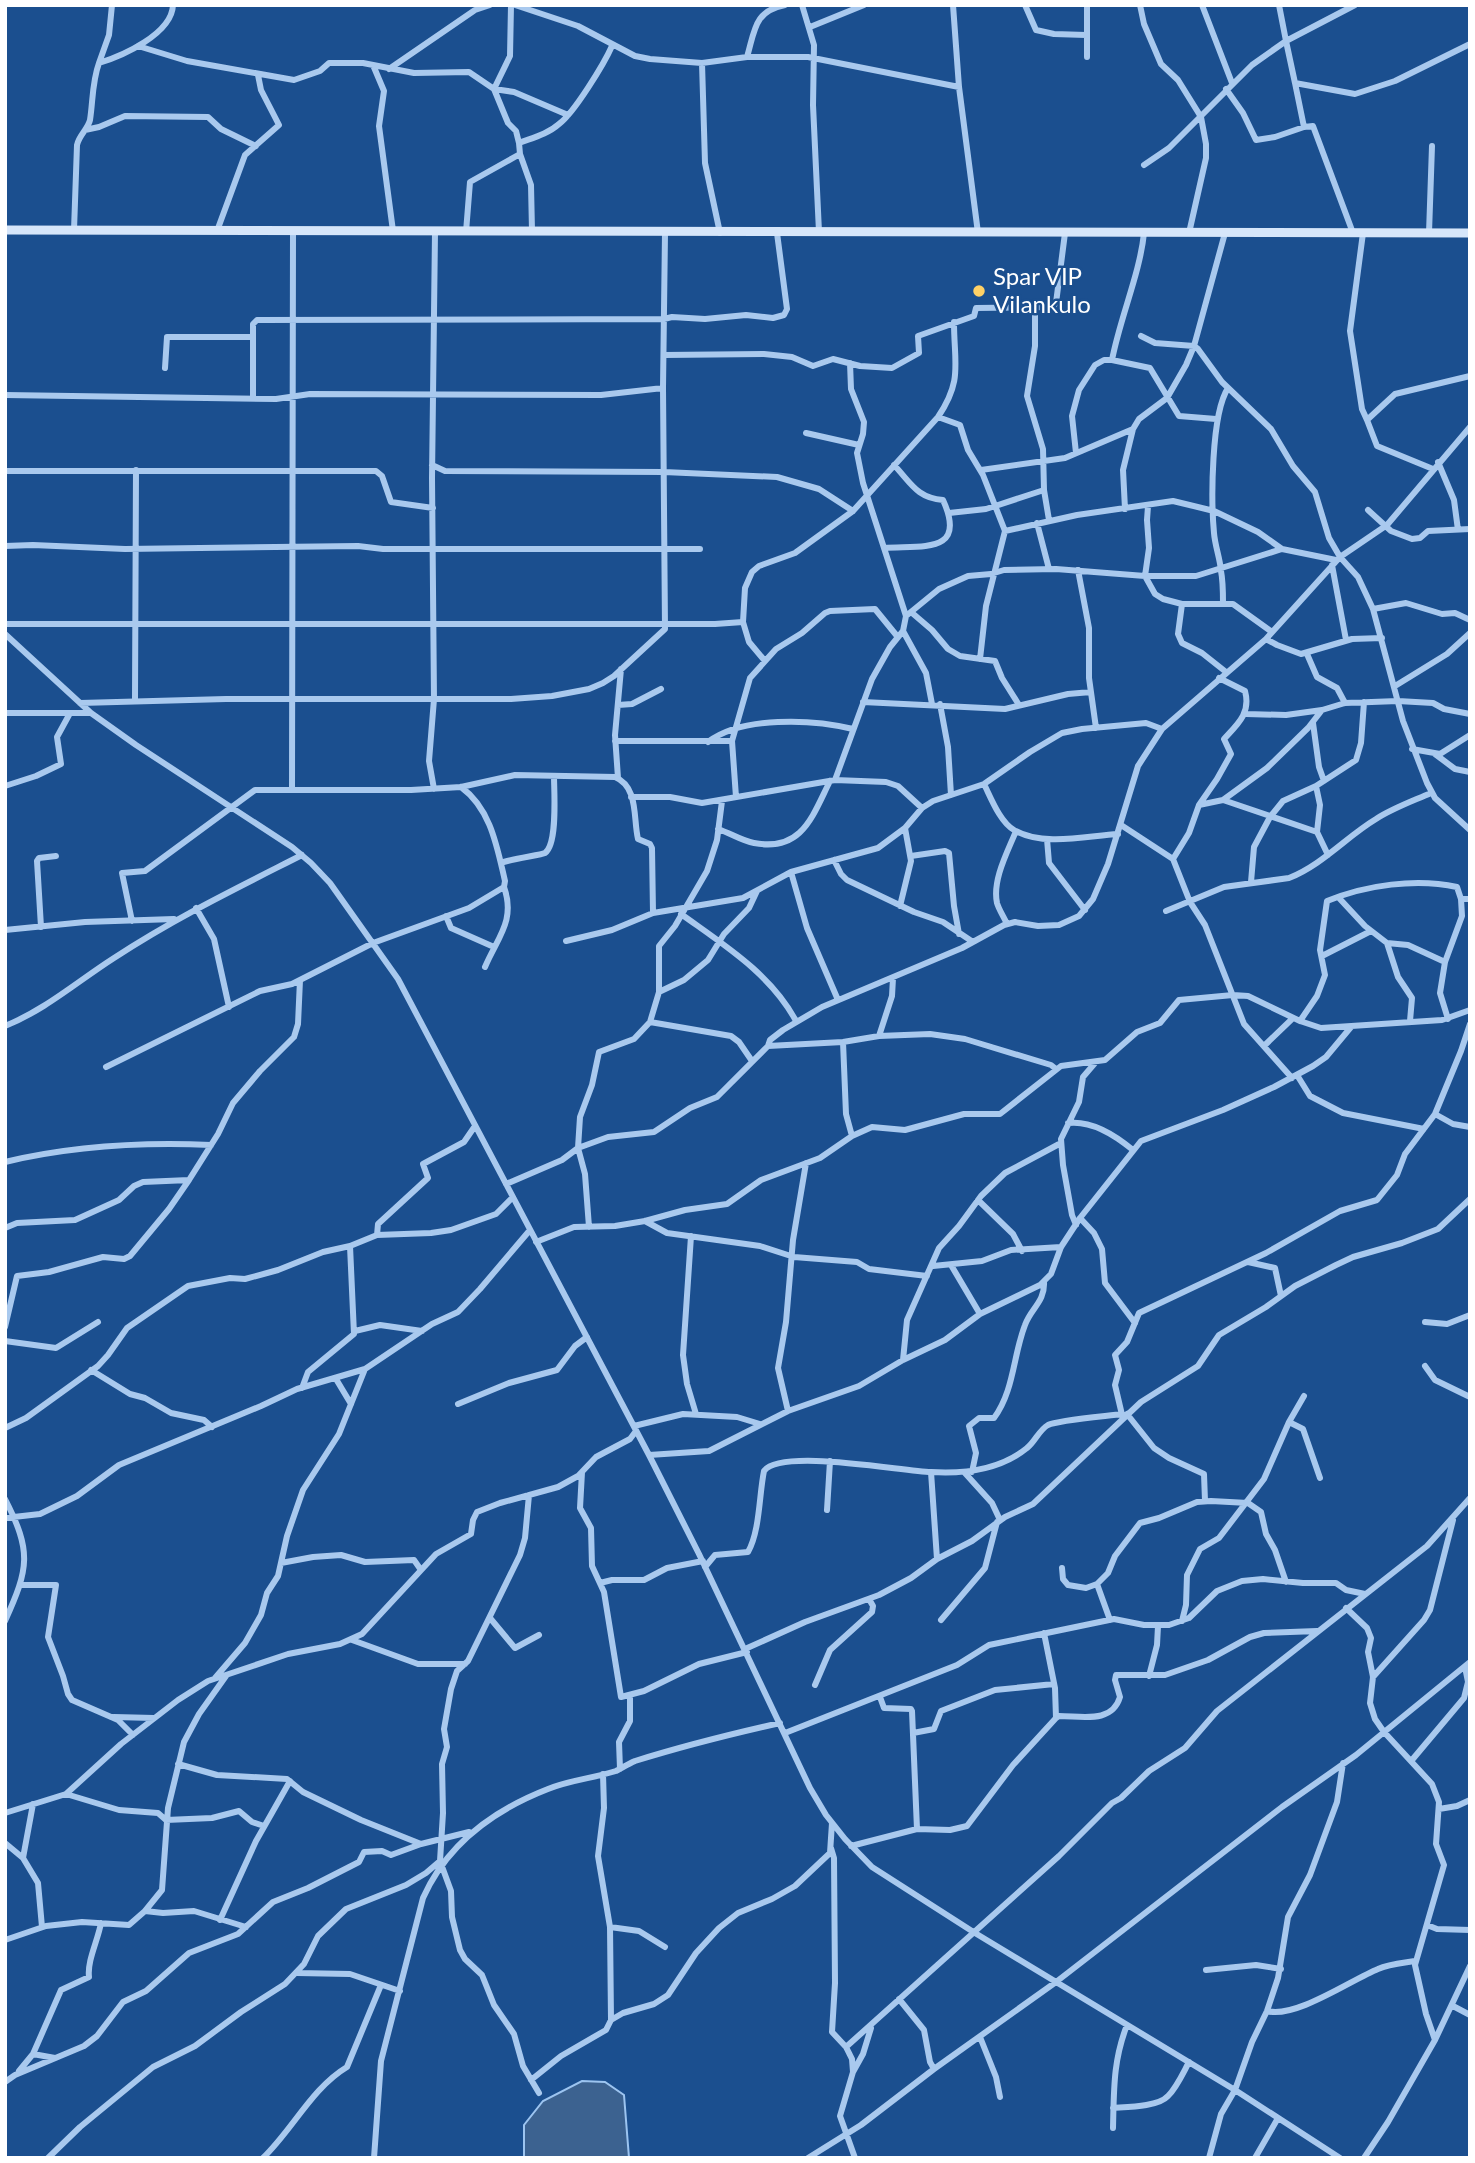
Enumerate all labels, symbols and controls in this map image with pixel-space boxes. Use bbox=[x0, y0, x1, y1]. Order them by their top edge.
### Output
place label: Spar VIP Vilankulo bbox=[993, 261, 1091, 318]
marker: Spar VIP Vilankulo bbox=[971, 283, 987, 299]

